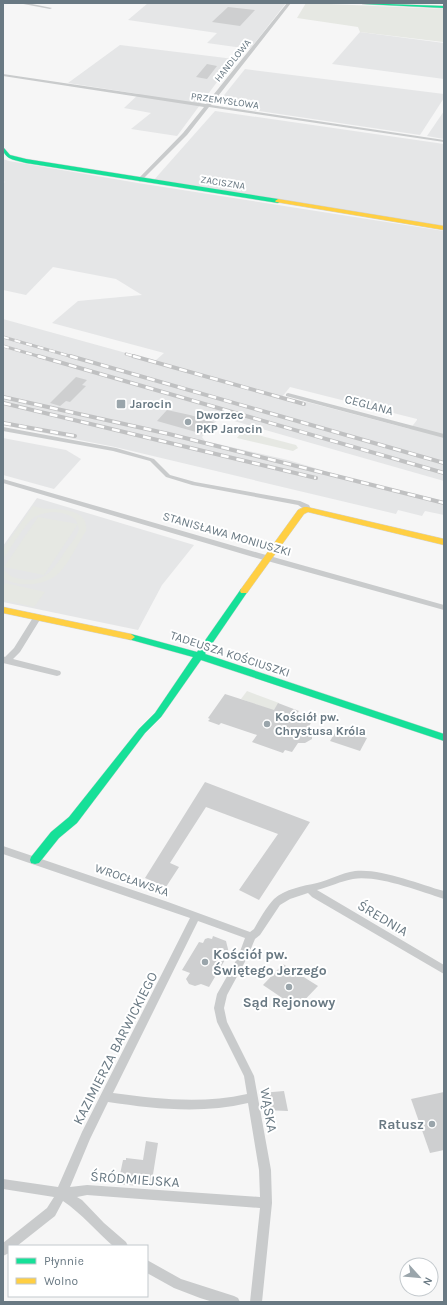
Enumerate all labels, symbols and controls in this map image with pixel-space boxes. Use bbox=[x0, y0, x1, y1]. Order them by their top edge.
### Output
street label: HANDLOWA bbox=[212, 37, 254, 84]
street label: PRZEMYSŁOWA bbox=[190, 90, 260, 112]
street label: ZACISZNA bbox=[200, 174, 246, 192]
street label: CEGLANA bbox=[343, 392, 395, 418]
place label: Jarocin bbox=[130, 397, 172, 411]
marker: Jarocin bbox=[115, 398, 127, 410]
place label: Dworzec PKP Jarocin bbox=[196, 408, 262, 436]
marker: Dworzec PKP Jarocin bbox=[183, 417, 193, 427]
street label: STANISŁAWA MONIUSZKI bbox=[161, 509, 293, 559]
street label: TADEUSZA KOŚCIUSZKI bbox=[168, 627, 292, 680]
place label: Kościół pw. Chrystusa Króla bbox=[275, 710, 366, 738]
marker: Kościół pw. Chrystusa Króla bbox=[262, 719, 272, 729]
street label: WROCŁAWSKA bbox=[93, 861, 171, 899]
street label: ŚREDNIA bbox=[354, 897, 411, 940]
place label: Kościół pw. Świętego Jerzego bbox=[213, 946, 327, 979]
marker: Kościół pw. Świętego Jerzego bbox=[200, 957, 210, 967]
street label: KAZIMIERZA BARWICKIEGO bbox=[69, 969, 161, 1128]
marker: Sąd Rejonowy bbox=[284, 982, 294, 992]
place label: Sąd Rejonowy bbox=[243, 994, 335, 1011]
street label: WĄSKA bbox=[256, 1086, 281, 1134]
place label: Ratusz bbox=[378, 1116, 424, 1133]
marker: Ratusz bbox=[427, 1119, 437, 1129]
street label: ŚRÓDMIEJSKA bbox=[90, 1168, 180, 1191]
legend bbox=[8, 1245, 148, 1297]
text: Płynnie bbox=[44, 1254, 84, 1268]
north arrow bbox=[399, 1257, 439, 1297]
text: Wolno bbox=[44, 1274, 78, 1288]
text: N bbox=[420, 1275, 435, 1288]

